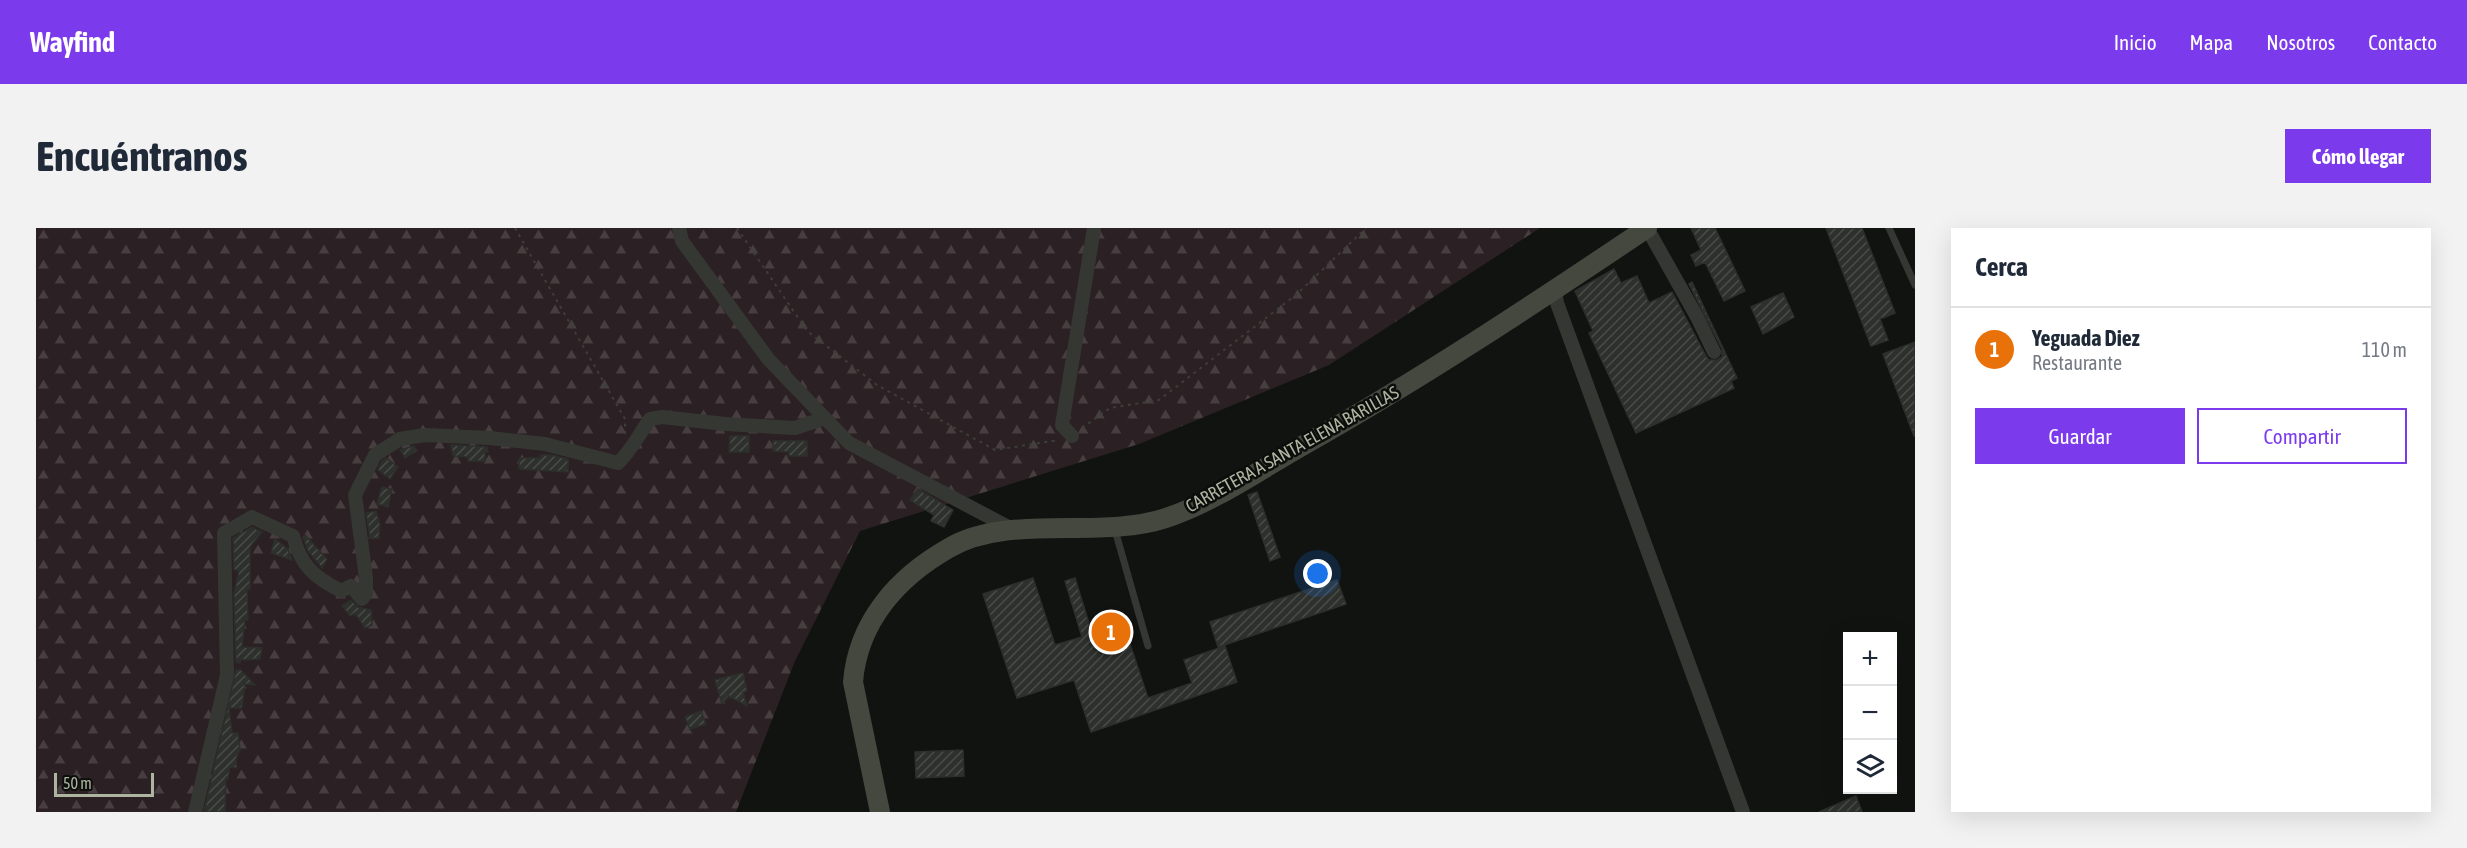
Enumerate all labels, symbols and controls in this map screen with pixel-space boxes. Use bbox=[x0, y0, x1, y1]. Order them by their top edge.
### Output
text: Wayfind bbox=[30, 26, 115, 58]
text: Inicio bbox=[2114, 30, 2157, 54]
text: Mapa bbox=[2190, 30, 2233, 54]
text: Nosotros bbox=[2266, 30, 2335, 54]
text: Contacto bbox=[2368, 30, 2437, 54]
button: Cómo llegar bbox=[2285, 129, 2431, 183]
text: Encuéntranos bbox=[36, 132, 248, 180]
text: Cerca bbox=[1975, 252, 2028, 282]
text: Yeguada Diez bbox=[2032, 325, 2140, 351]
text: 1 bbox=[1990, 338, 1999, 361]
text: 110 m bbox=[2362, 338, 2407, 361]
text: Restaurante bbox=[2032, 351, 2122, 374]
street label: CARRETERA A SANTA ELENA BARILLAS bbox=[1182, 381, 1403, 517]
button: Guardar bbox=[1975, 408, 2185, 464]
button: Compartir bbox=[2197, 408, 2407, 464]
your location bbox=[1303, 559, 1332, 588]
pin: 1 bbox=[1092, 610, 1130, 654]
map controls bbox=[1843, 632, 1897, 794]
button: + bbox=[1843, 632, 1897, 686]
button: − bbox=[1843, 686, 1897, 740]
button: layers bbox=[1843, 740, 1897, 794]
scale bar bbox=[54, 770, 154, 798]
text: 50 m bbox=[63, 774, 92, 792]

